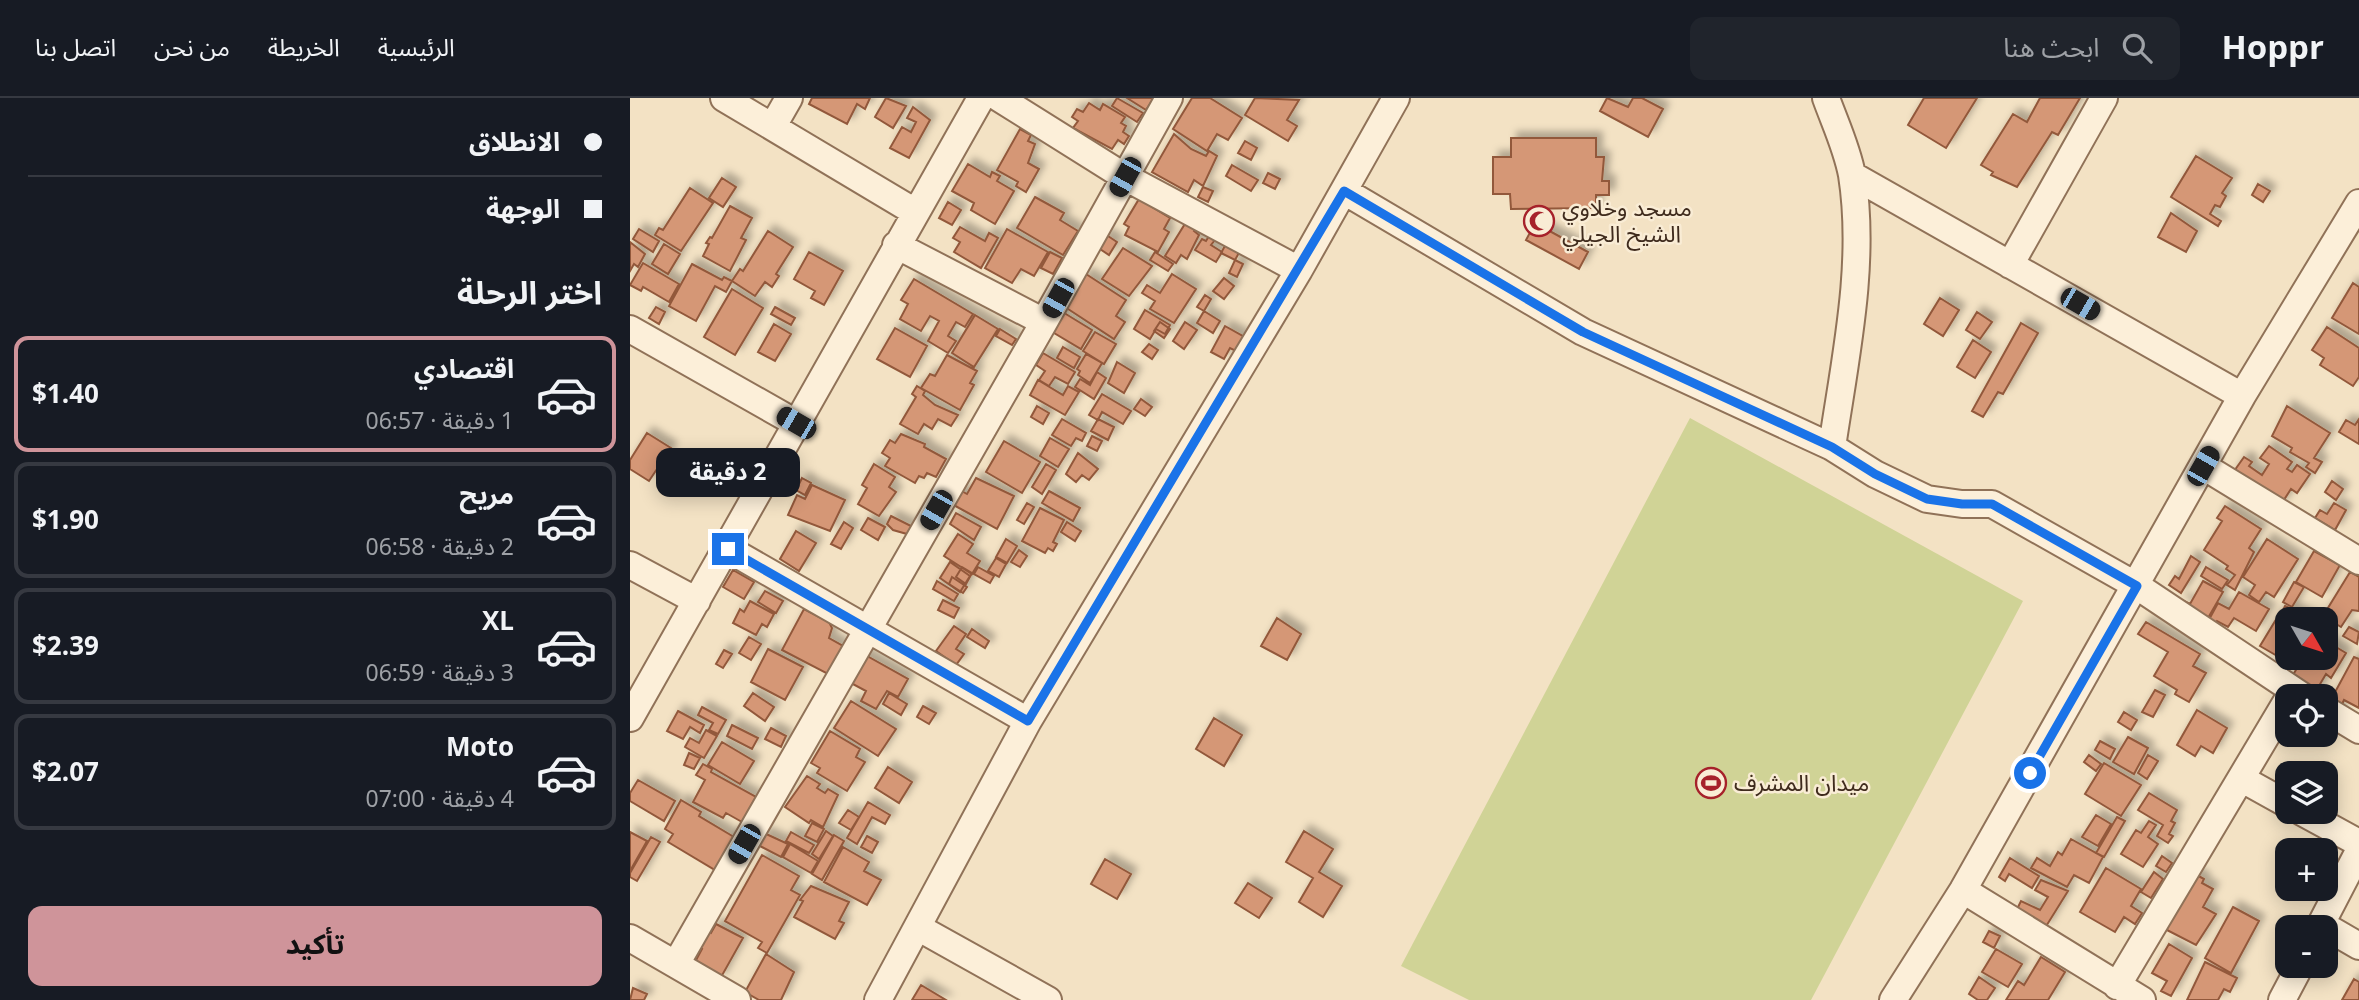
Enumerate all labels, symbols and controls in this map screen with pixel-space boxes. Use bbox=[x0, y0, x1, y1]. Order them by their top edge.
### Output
text: Hoppr bbox=[2222, 14, 2324, 83]
search box bbox=[1690, 17, 2180, 80]
text: ابحث هنا bbox=[2003, 21, 2100, 76]
text: اتصل بنا bbox=[35, 23, 116, 74]
text: من نحن bbox=[154, 23, 230, 74]
text: الخريطة bbox=[268, 23, 340, 74]
text: الرئيسية bbox=[378, 23, 455, 74]
icon: search bbox=[2118, 29, 2156, 67]
text: الانطلاق bbox=[469, 115, 560, 170]
car bbox=[1106, 154, 1145, 200]
text: الوجهة bbox=[486, 182, 560, 237]
place label: مسجد وخلاوي الشيخ الجيلي bbox=[1562, 184, 1692, 259]
mosque icon: مسجد وخلاوي الشيخ الجيلي bbox=[1522, 204, 1556, 238]
text: اختر الرحلة bbox=[457, 260, 602, 328]
car bbox=[1039, 275, 1078, 321]
car bbox=[2057, 284, 2104, 324]
text: اقتصادي bbox=[414, 342, 514, 397]
icon: car bbox=[535, 363, 598, 426]
text: $1.40 bbox=[32, 367, 99, 422]
text: 1 دقيقة · 06:57 bbox=[366, 397, 514, 446]
car bbox=[773, 403, 820, 443]
car bbox=[2184, 443, 2223, 489]
callout: 2 دقيقة bbox=[656, 448, 800, 496]
text: 2 دقيقة bbox=[689, 448, 767, 497]
text: مريح bbox=[459, 468, 514, 523]
car bbox=[917, 487, 956, 533]
icon: car bbox=[535, 489, 598, 552]
text: $1.90 bbox=[32, 493, 99, 548]
text: 2 دقيقة · 06:58 bbox=[366, 523, 514, 572]
route end bbox=[712, 533, 744, 565]
text: XL bbox=[482, 594, 514, 649]
north arrow bbox=[2275, 607, 2338, 670]
map controls bbox=[2275, 607, 2338, 978]
icon: car bbox=[535, 615, 598, 678]
text: $2.39 bbox=[32, 619, 99, 674]
text: 3 دقيقة · 06:59 bbox=[366, 649, 514, 698]
button: locate bbox=[2275, 684, 2338, 747]
text: Moto bbox=[446, 720, 514, 775]
icon: car bbox=[535, 741, 598, 804]
text: $2.07 bbox=[32, 745, 99, 800]
route start bbox=[2014, 757, 2046, 789]
place label: ميدان المشرف bbox=[1734, 759, 1869, 808]
button: layers bbox=[2275, 761, 2338, 824]
sports icon: ميدان المشرف bbox=[1694, 766, 1728, 800]
text: 4 دقيقة · 07:00 bbox=[366, 775, 514, 824]
car bbox=[725, 821, 764, 867]
button: + bbox=[2275, 838, 2338, 901]
button: تأكيد bbox=[28, 906, 602, 986]
button: − bbox=[2275, 915, 2338, 978]

